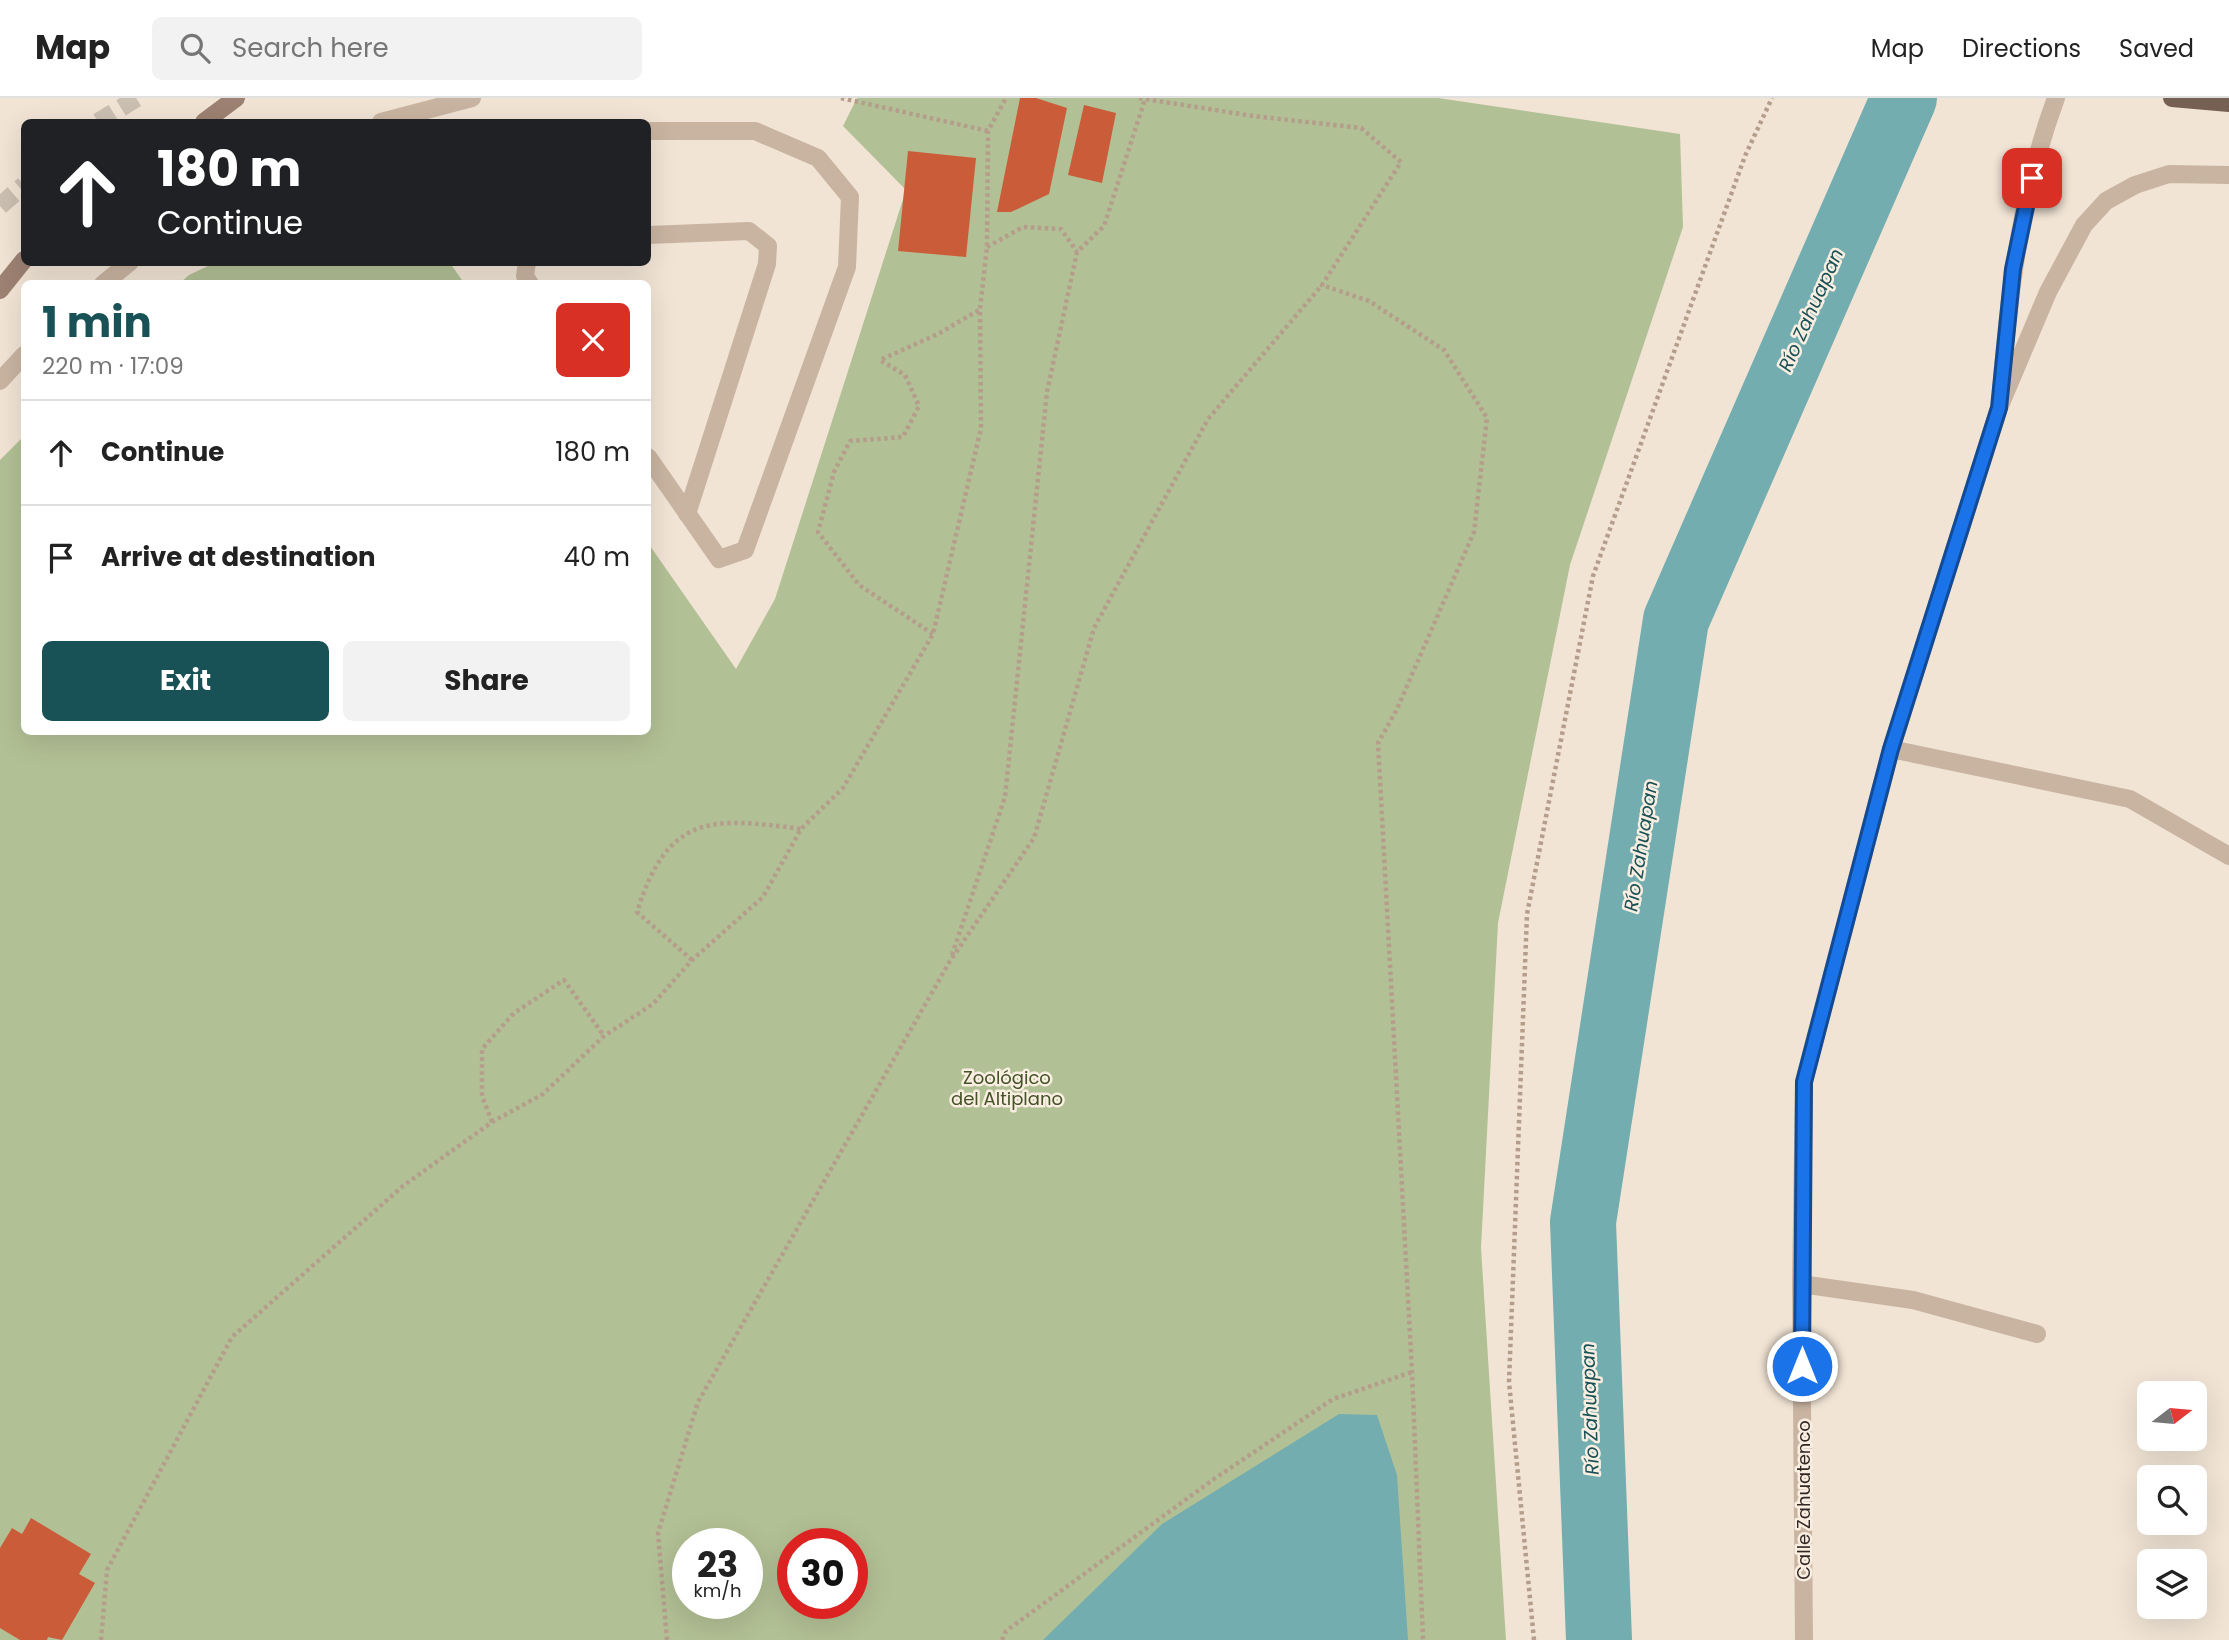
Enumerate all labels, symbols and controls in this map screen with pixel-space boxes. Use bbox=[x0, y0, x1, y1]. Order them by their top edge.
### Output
search box bbox=[152, 17, 642, 80]
text: Map bbox=[35, 24, 110, 71]
icon: search bbox=[176, 29, 214, 67]
text: Search here bbox=[232, 30, 389, 66]
text: Map bbox=[1871, 32, 1924, 65]
text: Directions bbox=[1962, 32, 2081, 65]
text: Saved bbox=[2119, 32, 2194, 65]
text: 180 m bbox=[157, 135, 301, 203]
icon: ahead bbox=[42, 147, 133, 238]
pin bbox=[2002, 148, 2062, 208]
icon: arrive bbox=[2013, 159, 2051, 197]
text: Continue bbox=[157, 200, 303, 245]
water label: Río Zahuapan bbox=[1772, 244, 1850, 376]
text: 1 min bbox=[42, 293, 152, 352]
button: close bbox=[556, 303, 630, 377]
text: 220 m · 17:09 bbox=[42, 350, 184, 382]
icon: ahead bbox=[42, 434, 80, 472]
text: Continue bbox=[101, 434, 224, 470]
text: 180 m bbox=[555, 434, 630, 470]
icon: arrive bbox=[42, 539, 80, 577]
text: Arrive at destination bbox=[101, 539, 376, 575]
text: 40 m bbox=[564, 539, 630, 575]
button: Exit bbox=[42, 641, 329, 721]
button: Share bbox=[343, 641, 630, 721]
water label: Río Zahuapan bbox=[1617, 779, 1665, 913]
park label: Zoológico del Altiplano bbox=[951, 1065, 1063, 1111]
position arrow bbox=[1765, 1329, 1839, 1403]
water label: Río Zahuapan bbox=[1574, 1342, 1606, 1476]
north arrow bbox=[2137, 1381, 2207, 1451]
map controls bbox=[2137, 1381, 2207, 1619]
street label: Calle Zahuatenco bbox=[1791, 1420, 1816, 1580]
button: search bbox=[2137, 1465, 2207, 1535]
speed limit sign: 30 bbox=[777, 1528, 868, 1619]
text: 23 bbox=[697, 1540, 738, 1589]
button: layers bbox=[2137, 1549, 2207, 1619]
text: km/h bbox=[694, 1578, 741, 1603]

